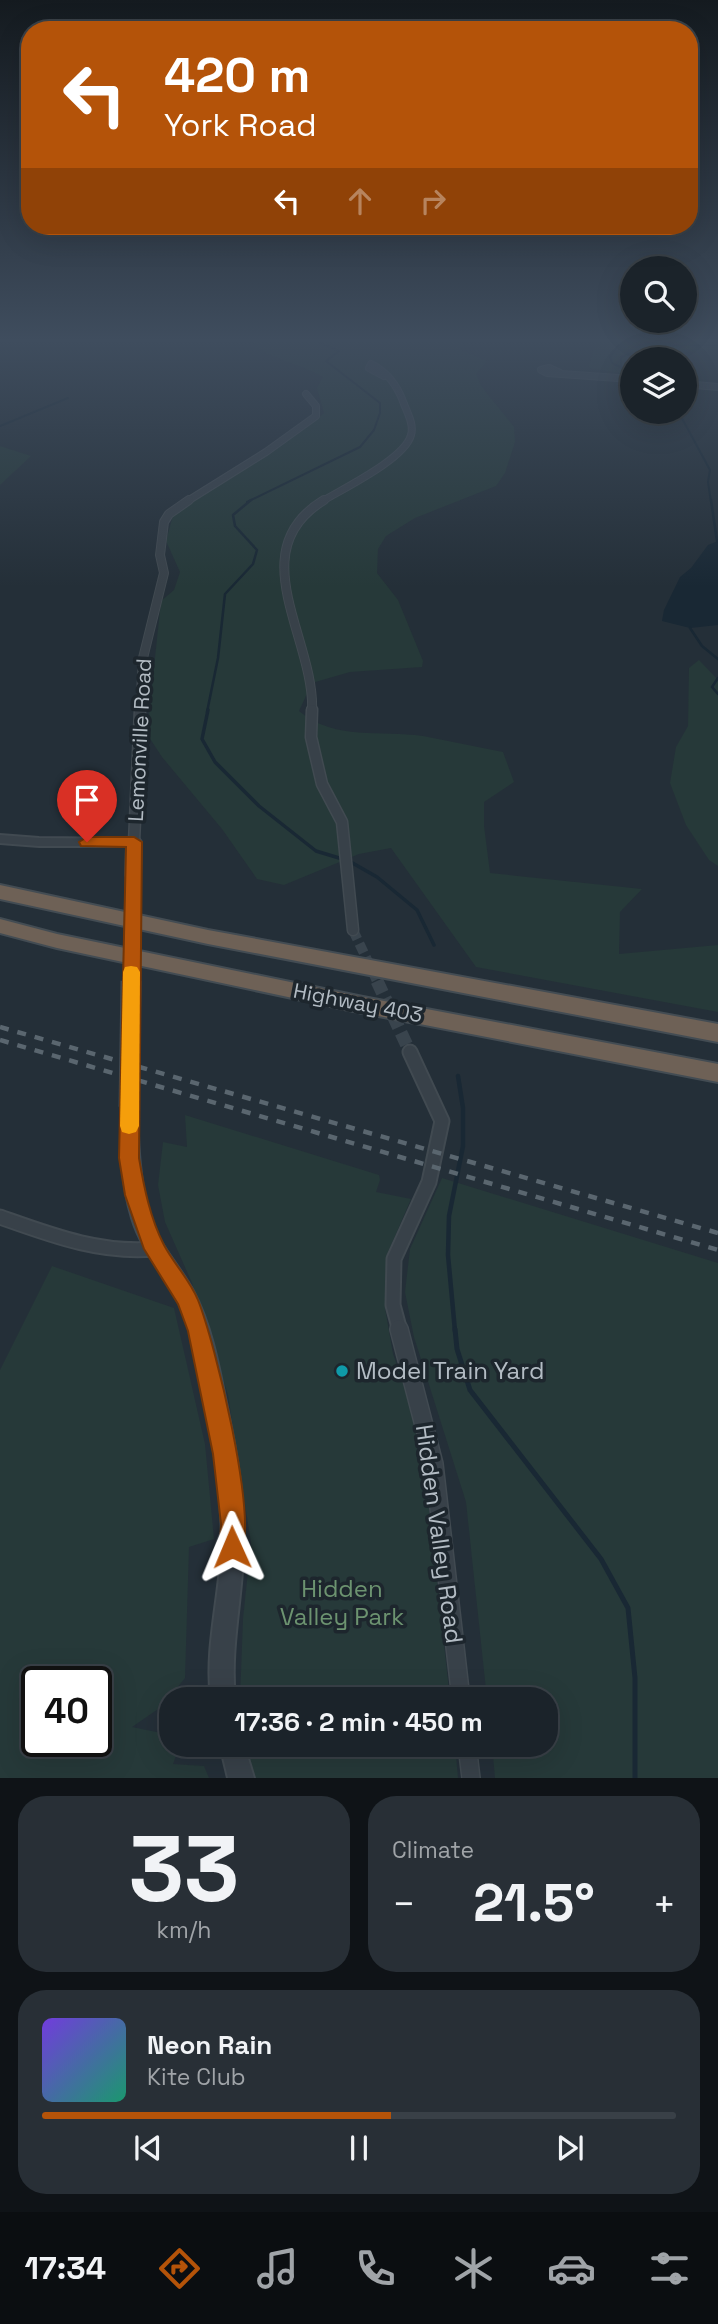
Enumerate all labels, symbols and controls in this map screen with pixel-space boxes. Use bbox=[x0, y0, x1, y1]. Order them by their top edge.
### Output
text: 420 m bbox=[164, 44, 310, 106]
icon: left bbox=[49, 49, 140, 140]
text: York Road bbox=[164, 105, 317, 145]
icon: left bbox=[268, 182, 306, 220]
icon: ahead bbox=[341, 182, 379, 220]
icon: right bbox=[414, 182, 452, 220]
map controls bbox=[620, 256, 697, 424]
button: search bbox=[620, 256, 697, 333]
button: layers bbox=[620, 347, 697, 424]
street label: Lemonville Road bbox=[122, 658, 157, 822]
pin bbox=[57, 770, 117, 842]
icon: arrive bbox=[68, 781, 106, 819]
street label: Highway 403 bbox=[291, 977, 425, 1028]
place label: Model Train Yard bbox=[356, 1355, 544, 1386]
marker: Model Train Yard bbox=[334, 1363, 350, 1379]
street label: Hidden Valley Road bbox=[409, 1422, 470, 1645]
position arrow bbox=[195, 1510, 269, 1584]
park label: Hidden Valley Park bbox=[280, 1573, 404, 1632]
speed limit sign: 40 bbox=[21, 1666, 112, 1757]
text: 17:36 · 2 min · 450 m bbox=[234, 1705, 483, 1739]
text: 33 bbox=[129, 1811, 239, 1928]
text: Climate bbox=[392, 1835, 474, 1865]
text: 21.5° bbox=[473, 1870, 595, 1936]
text: − bbox=[392, 1880, 416, 1928]
text: + bbox=[652, 1880, 676, 1928]
text: km/h bbox=[157, 1915, 211, 1945]
text: Neon Rain bbox=[147, 2028, 272, 2062]
text: Kite Club bbox=[147, 2062, 246, 2092]
icon: previous bbox=[129, 2129, 167, 2167]
icon: pause bbox=[340, 2129, 378, 2167]
icon: next bbox=[551, 2129, 589, 2167]
icon: directions bbox=[155, 2244, 204, 2293]
icon: music bbox=[253, 2244, 302, 2293]
icon: phone bbox=[351, 2244, 400, 2293]
icon: climate bbox=[449, 2244, 498, 2293]
icon: car bbox=[547, 2244, 596, 2293]
icon: filters bbox=[645, 2244, 694, 2293]
text: 17:34 bbox=[24, 2248, 106, 2288]

